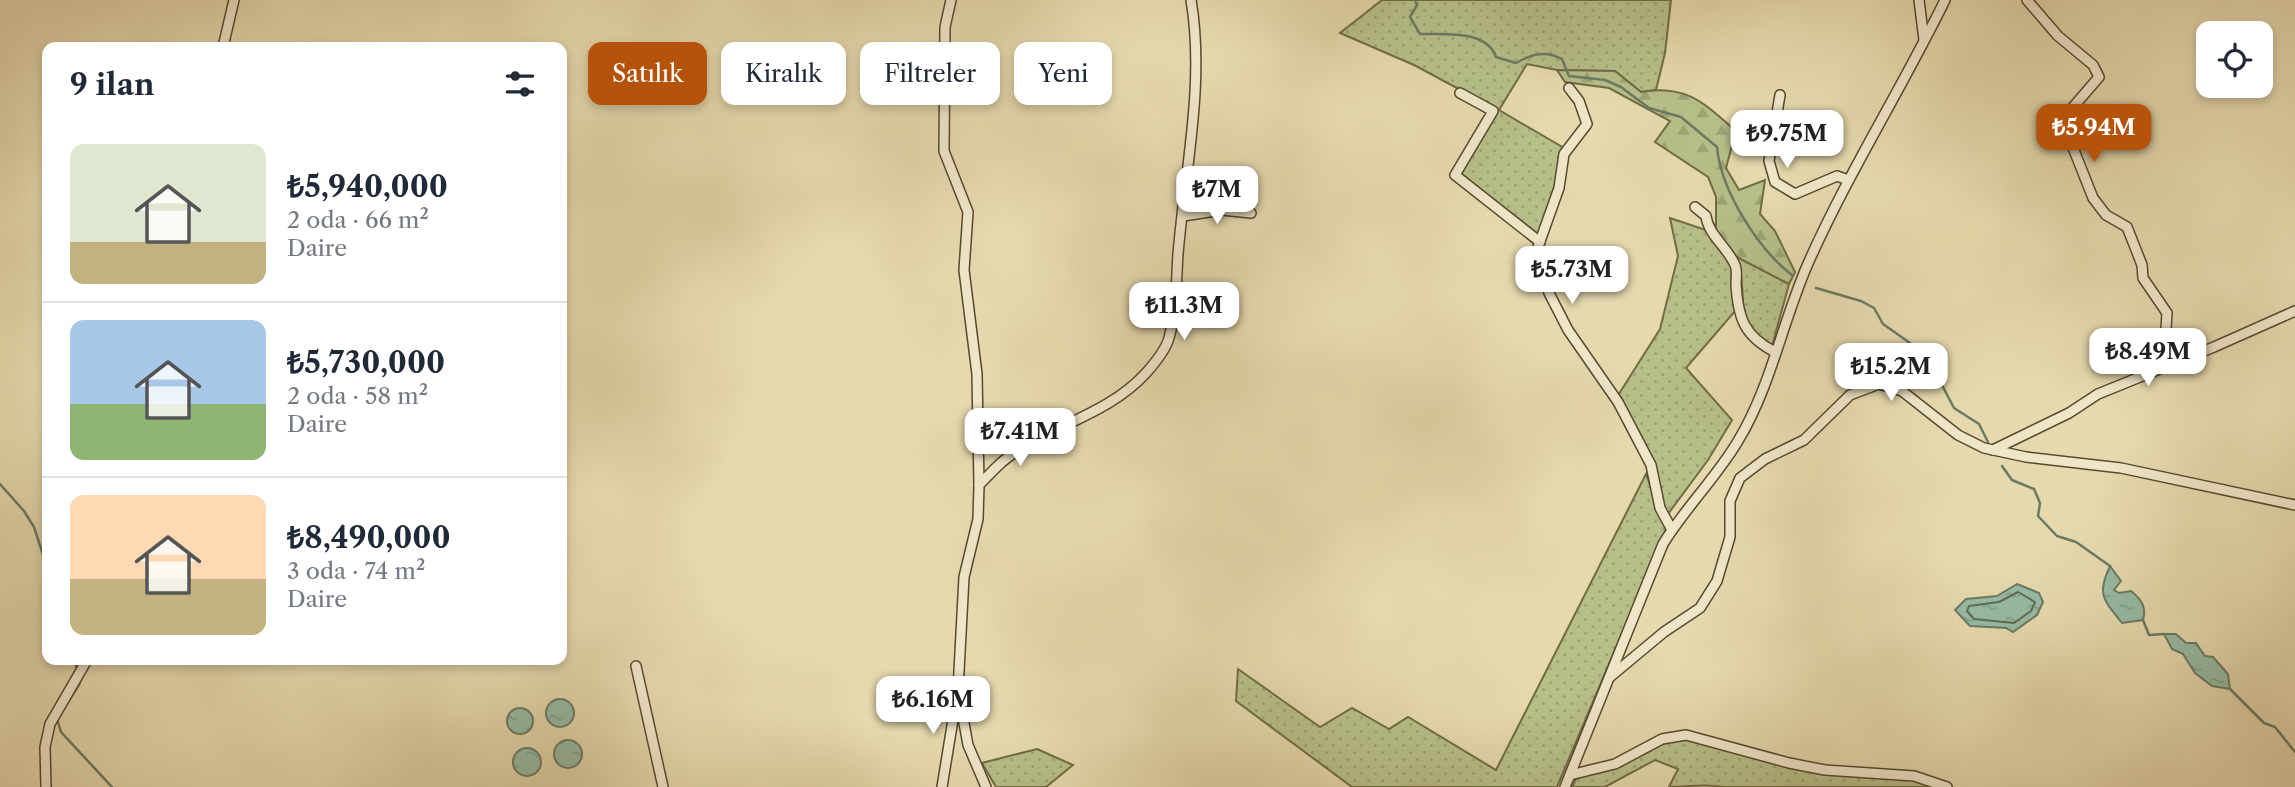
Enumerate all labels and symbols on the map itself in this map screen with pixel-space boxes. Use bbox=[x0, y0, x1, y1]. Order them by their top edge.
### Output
pin: ₺5.94M bbox=[2037, 104, 2151, 164]
pin: ₺9.75M bbox=[1730, 110, 1844, 170]
pin: ₺7M bbox=[1183, 166, 1251, 226]
pin: ₺5.73M bbox=[1515, 246, 1629, 306]
pin: ₺11.3M bbox=[1127, 282, 1241, 342]
pin: ₺8.49M bbox=[2091, 328, 2205, 388]
pin: ₺15.2M bbox=[1834, 344, 1948, 403]
pin: ₺7.41M bbox=[963, 408, 1077, 468]
pin: ₺6.16M bbox=[876, 676, 990, 736]

